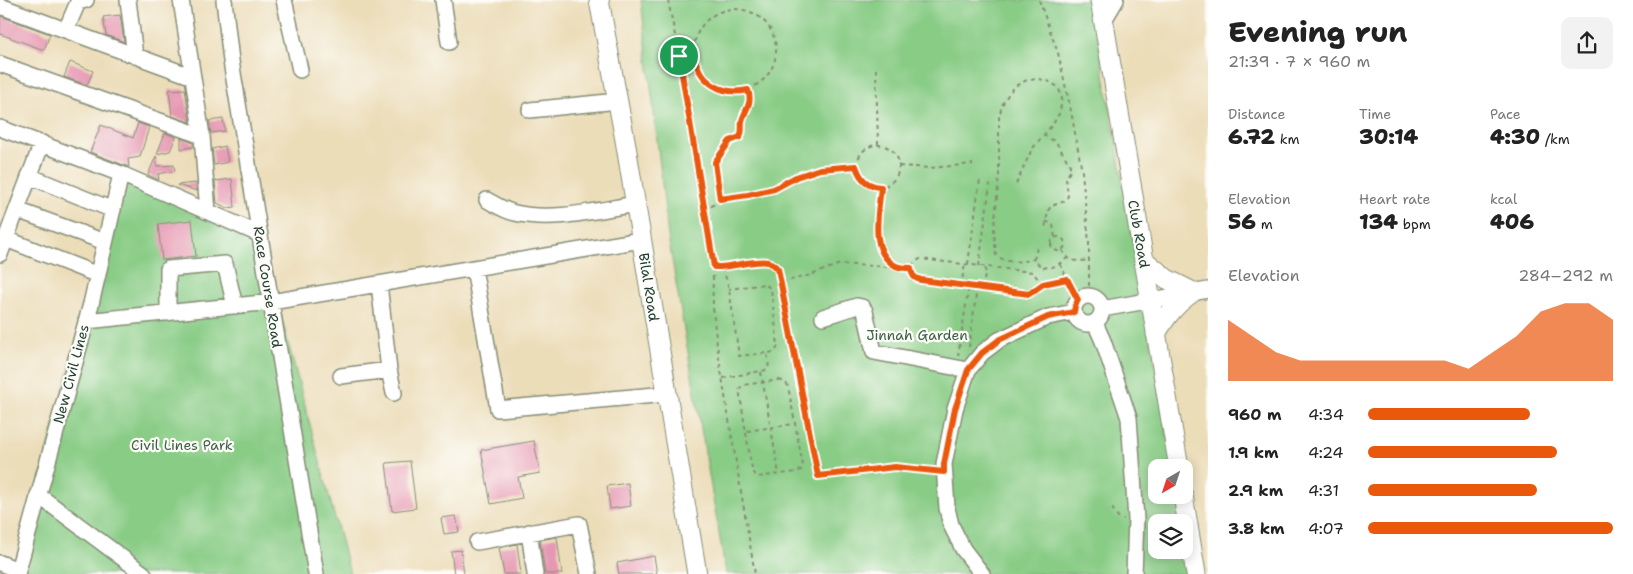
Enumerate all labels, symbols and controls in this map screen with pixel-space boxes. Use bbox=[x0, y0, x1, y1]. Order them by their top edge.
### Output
text: Evening run bbox=[1228, 13, 1407, 51]
button: share bbox=[1561, 17, 1613, 69]
pin bbox=[658, 35, 700, 77]
icon: arrive bbox=[665, 42, 693, 70]
text: 21:39 · 7 × 960 m bbox=[1228, 51, 1370, 72]
text: Distance bbox=[1228, 105, 1285, 123]
text: Time bbox=[1359, 105, 1391, 123]
text: Pace bbox=[1490, 105, 1521, 123]
text: 6.72 bbox=[1228, 123, 1275, 151]
text: 30:14 bbox=[1359, 123, 1418, 151]
text: 4:30 bbox=[1490, 123, 1540, 151]
text: km bbox=[1275, 130, 1299, 148]
text: /km bbox=[1540, 130, 1570, 148]
text: Elevation bbox=[1228, 190, 1291, 208]
text: Heart rate bbox=[1359, 190, 1430, 208]
text: kcal bbox=[1490, 190, 1517, 208]
street label: Club Road bbox=[1124, 199, 1154, 270]
text: 56 bbox=[1228, 208, 1256, 236]
text: 134 bbox=[1359, 208, 1398, 236]
text: 406 bbox=[1490, 208, 1534, 236]
text: m bbox=[1256, 215, 1273, 233]
text: bpm bbox=[1398, 215, 1431, 233]
street label: Race Course Road bbox=[250, 225, 287, 349]
street label: Bilal Road bbox=[635, 251, 663, 323]
text: Elevation bbox=[1228, 265, 1300, 286]
text: 284–292 m bbox=[1518, 265, 1613, 286]
street label: New Civil Lines bbox=[49, 322, 93, 426]
park label: Jinnah Garden bbox=[866, 326, 968, 344]
text: 960 m bbox=[1228, 404, 1281, 425]
text: 4:34 bbox=[1308, 404, 1344, 425]
park label: Civil Lines Park bbox=[131, 436, 233, 454]
text: 1.9 km bbox=[1228, 442, 1279, 463]
text: 4:24 bbox=[1308, 442, 1344, 463]
north arrow bbox=[1148, 459, 1192, 504]
map controls bbox=[1148, 459, 1193, 559]
text: 2.9 km bbox=[1228, 480, 1283, 501]
text: 4:31 bbox=[1308, 480, 1339, 501]
button: layers bbox=[1148, 514, 1193, 559]
text: 3.8 km bbox=[1228, 518, 1285, 539]
text: 4:07 bbox=[1308, 518, 1344, 539]

